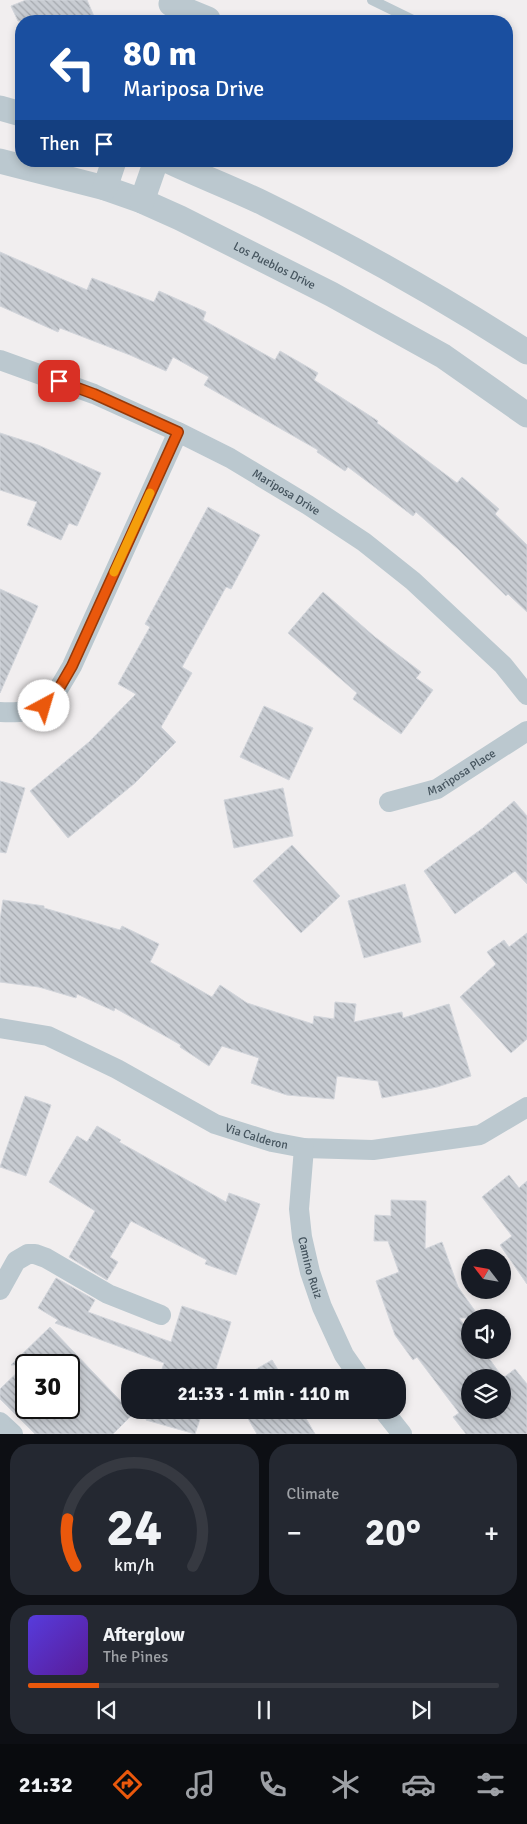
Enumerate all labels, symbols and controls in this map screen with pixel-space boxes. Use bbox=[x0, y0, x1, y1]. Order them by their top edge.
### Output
text: 80 m bbox=[123, 32, 197, 75]
icon: left bbox=[40, 35, 105, 100]
text: Mariposa Drive bbox=[123, 75, 264, 102]
icon: arrive bbox=[90, 130, 118, 158]
text: Then bbox=[40, 132, 80, 156]
street label: Los Pueblos Drive bbox=[231, 239, 318, 293]
pin bbox=[38, 360, 80, 402]
icon: arrive bbox=[45, 367, 73, 395]
street label: Mariposa Drive bbox=[249, 466, 323, 519]
position arrow bbox=[17, 679, 69, 731]
street label: Mariposa Place bbox=[426, 746, 499, 799]
street label: Via Calderon bbox=[223, 1121, 289, 1153]
street label: Camino Ruiz bbox=[294, 1235, 326, 1301]
north arrow bbox=[461, 1249, 511, 1299]
map controls bbox=[461, 1249, 511, 1419]
button: sound bbox=[461, 1309, 511, 1359]
speed limit sign: 30 bbox=[15, 1354, 80, 1419]
button: layers bbox=[461, 1369, 511, 1419]
text: 21:33 · 1 min · 110 m bbox=[177, 1382, 350, 1406]
text: Climate bbox=[287, 1484, 339, 1504]
text: 24 bbox=[106, 1496, 162, 1560]
text: 20° bbox=[365, 1509, 421, 1556]
text: − bbox=[287, 1516, 302, 1550]
text: + bbox=[484, 1516, 499, 1550]
text: km/h bbox=[114, 1554, 154, 1576]
text: Afterglow bbox=[103, 1623, 185, 1647]
text: The Pines bbox=[103, 1647, 168, 1667]
icon: previous bbox=[93, 1696, 121, 1724]
icon: pause bbox=[250, 1696, 278, 1724]
icon: next bbox=[407, 1696, 435, 1724]
icon: directions bbox=[110, 1767, 145, 1802]
icon: music bbox=[183, 1767, 218, 1802]
icon: phone bbox=[255, 1767, 290, 1802]
icon: climate bbox=[328, 1767, 363, 1802]
icon: car bbox=[401, 1767, 436, 1802]
icon: filters bbox=[473, 1767, 508, 1802]
text: 21:32 bbox=[19, 1771, 73, 1798]

